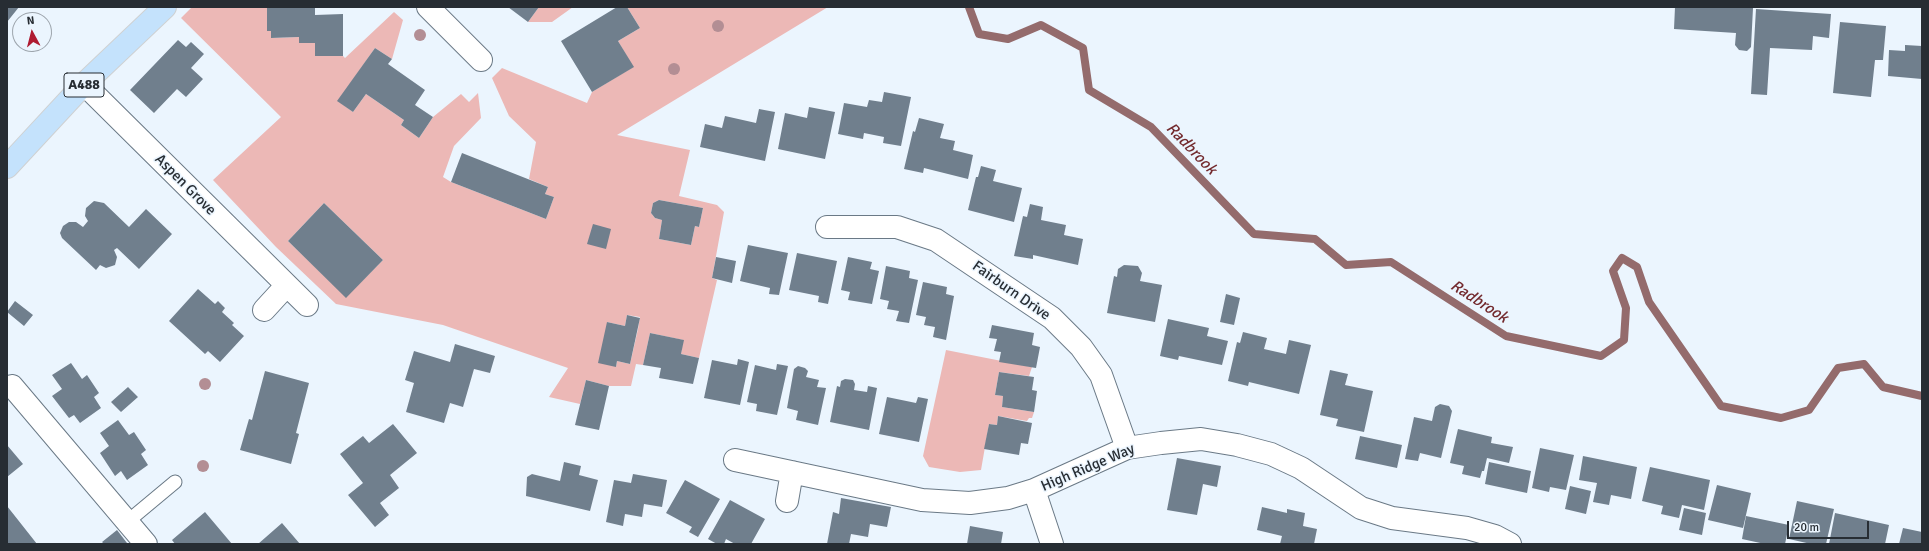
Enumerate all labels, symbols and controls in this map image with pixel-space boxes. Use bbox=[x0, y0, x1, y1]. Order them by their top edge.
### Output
north arrow bbox=[12, 12, 52, 52]
text: N bbox=[26, 14, 35, 28]
road number: A488 bbox=[64, 73, 104, 97]
water label: Radbrook bbox=[1162, 119, 1220, 179]
street label: Aspen Grove bbox=[151, 151, 219, 219]
street label: Fairburn Drive bbox=[968, 257, 1054, 325]
water label: Radbrook bbox=[1447, 276, 1511, 328]
street label: High Ridge Way bbox=[1038, 440, 1138, 496]
scale bar bbox=[1789, 513, 1871, 539]
text: 20 m bbox=[1794, 520, 1819, 535]

